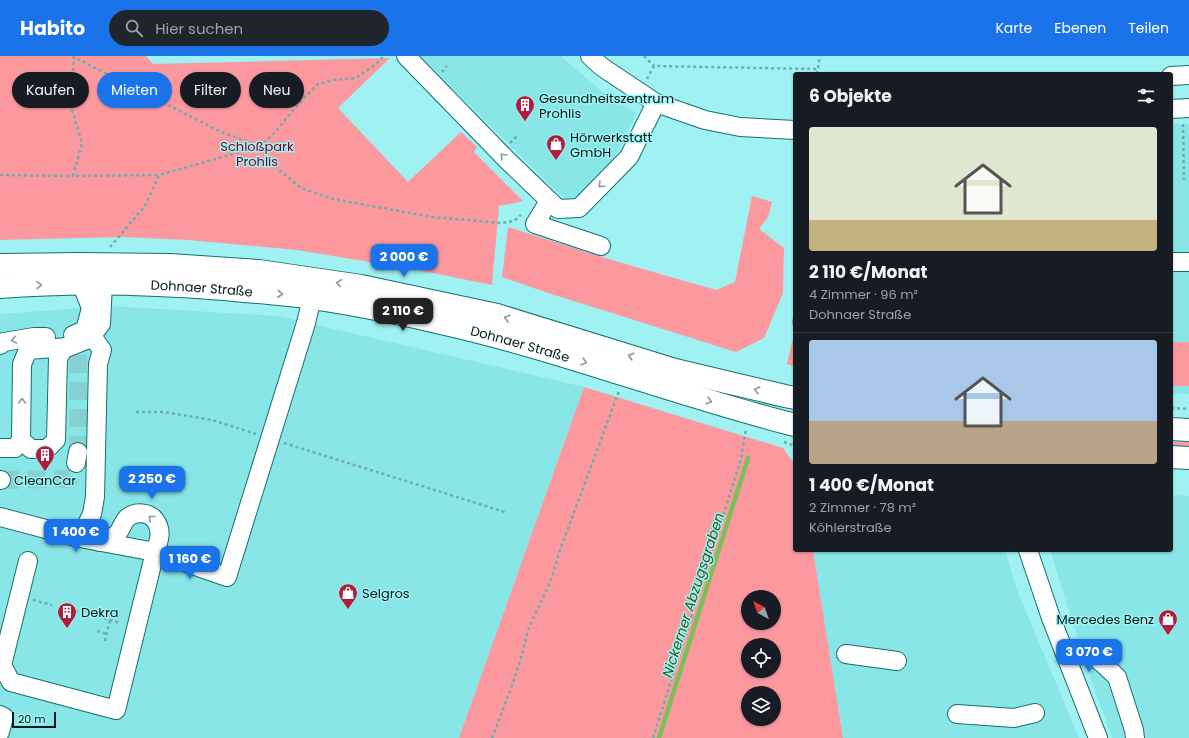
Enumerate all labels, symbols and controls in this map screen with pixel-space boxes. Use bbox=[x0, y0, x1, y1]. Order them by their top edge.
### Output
search box bbox=[109, 10, 389, 46]
text: Habito bbox=[20, 15, 85, 42]
icon: search bbox=[123, 17, 145, 39]
text: Hier suchen bbox=[155, 18, 243, 39]
text: Karte bbox=[995, 18, 1032, 38]
text: Ebenen bbox=[1054, 18, 1106, 38]
text: Teilen bbox=[1128, 18, 1169, 38]
chip: Kaufen bbox=[12, 72, 89, 108]
chip: Mieten bbox=[97, 72, 172, 108]
chip: Filter bbox=[180, 72, 241, 108]
chip: Neu bbox=[249, 72, 304, 108]
text: 6 Objekte bbox=[809, 84, 892, 108]
icon: filters bbox=[1135, 85, 1157, 107]
place label: Gesundheitszentrum Prohlis bbox=[539, 89, 674, 123]
building icon: Gesundheitszentrum Prohlis bbox=[514, 94, 536, 122]
place label: Hörwerkstatt GmbH bbox=[570, 128, 652, 162]
shop icon: Hörwerkstatt GmbH bbox=[545, 133, 567, 161]
park label: Schloßpark Prohlis bbox=[220, 137, 294, 171]
one-way arrow bbox=[500, 153, 508, 161]
icon: home bbox=[947, 153, 1019, 225]
one-way arrow bbox=[599, 180, 606, 188]
pin: 2 000 € bbox=[367, 244, 441, 278]
text: 2 000 € bbox=[380, 247, 428, 266]
text: 2 110 €/Monat bbox=[809, 260, 927, 284]
street label: Dohnaer Straße bbox=[150, 276, 254, 302]
one-way arrow bbox=[336, 279, 342, 288]
one-way arrow bbox=[36, 280, 42, 289]
text: 4 Zimmer · 96 m² bbox=[809, 285, 918, 304]
one-way arrow bbox=[277, 290, 283, 299]
pin: 2 110 € bbox=[366, 298, 440, 332]
text: 2 110 € bbox=[382, 301, 424, 320]
text: Dohnaer Straße bbox=[809, 305, 911, 324]
one-way arrow bbox=[504, 314, 511, 323]
street label: Dohnaer Straße bbox=[468, 321, 572, 367]
one-way arrow bbox=[11, 335, 17, 344]
one-way arrow bbox=[628, 352, 635, 361]
one-way arrow bbox=[581, 357, 588, 366]
icon: home bbox=[947, 366, 1019, 438]
one-way arrow bbox=[754, 386, 760, 394]
one-way arrow bbox=[705, 396, 712, 405]
one-way arrow bbox=[18, 398, 26, 404]
building icon: CleanCar bbox=[34, 444, 56, 472]
pin: 2 250 € bbox=[115, 466, 189, 500]
text: 2 250 € bbox=[128, 469, 176, 488]
place label: CleanCar bbox=[14, 471, 76, 490]
text: 1 400 €/Monat bbox=[809, 473, 934, 497]
text: 2 Zimmer · 78 m² bbox=[809, 498, 916, 517]
water label: Nickerner Abzugsgraben bbox=[657, 510, 729, 680]
one-way arrow bbox=[149, 516, 156, 523]
text: Köhlerstraße bbox=[809, 518, 892, 537]
pin: 1 400 € bbox=[39, 519, 113, 553]
text: 1 400 € bbox=[53, 522, 99, 541]
pin: 1 160 € bbox=[153, 546, 227, 580]
text: 1 160 € bbox=[169, 549, 211, 568]
shop icon: Selgros bbox=[337, 582, 359, 610]
place label: Selgros bbox=[362, 584, 410, 603]
north arrow bbox=[741, 590, 781, 630]
map controls bbox=[741, 590, 781, 726]
building icon: Dekra bbox=[56, 601, 78, 629]
place label: Dekra bbox=[81, 603, 119, 622]
shop icon: Mercedes Benz bbox=[1157, 608, 1179, 636]
place label: Mercedes Benz bbox=[1057, 610, 1154, 629]
button: locate bbox=[741, 638, 781, 678]
pin: 3 070 € bbox=[1052, 639, 1126, 673]
text: 3 070 € bbox=[1065, 642, 1113, 661]
button: layers bbox=[741, 686, 781, 726]
scale bar bbox=[12, 710, 56, 729]
text: 20 m bbox=[18, 711, 46, 727]

